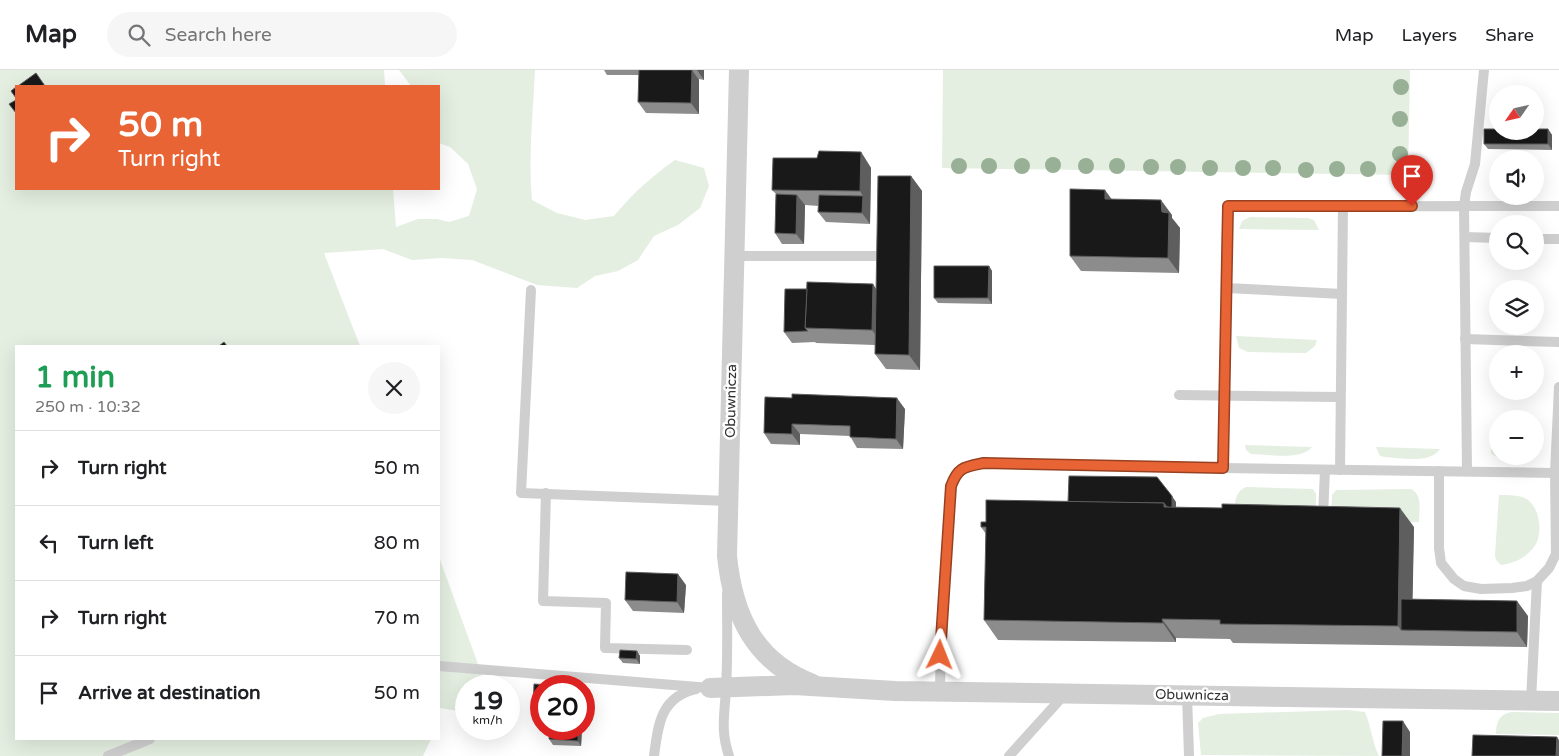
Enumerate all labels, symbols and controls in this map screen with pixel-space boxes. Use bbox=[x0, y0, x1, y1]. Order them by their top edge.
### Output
search box bbox=[107, 12, 457, 57]
text: Map bbox=[25, 20, 77, 49]
icon: search bbox=[125, 21, 153, 49]
text: Search here bbox=[165, 24, 272, 46]
text: Map bbox=[1335, 24, 1374, 46]
text: Layers bbox=[1402, 24, 1457, 46]
text: Share bbox=[1485, 24, 1534, 46]
north arrow bbox=[1489, 85, 1544, 140]
map controls bbox=[1489, 85, 1544, 465]
text: 50 m bbox=[118, 104, 203, 146]
icon: right bbox=[35, 105, 100, 170]
text: Turn right bbox=[118, 146, 220, 172]
button: sound bbox=[1489, 150, 1544, 205]
pin bbox=[1391, 155, 1433, 206]
icon: arrive bbox=[1398, 162, 1426, 190]
button: search bbox=[1489, 215, 1544, 270]
button: layers bbox=[1489, 280, 1544, 335]
button: + bbox=[1489, 345, 1544, 400]
text: 1 min bbox=[35, 359, 115, 396]
button: close bbox=[368, 362, 420, 414]
street label: Obuwnicza bbox=[722, 364, 740, 438]
text: 250 m · 10:32 bbox=[35, 397, 141, 417]
button: − bbox=[1489, 410, 1544, 465]
icon: right bbox=[35, 454, 63, 482]
text: Turn right bbox=[78, 457, 166, 479]
text: 50 m bbox=[374, 457, 420, 479]
icon: left bbox=[35, 529, 63, 557]
text: Turn left bbox=[78, 532, 154, 554]
text: 80 m bbox=[374, 532, 420, 554]
icon: right bbox=[35, 604, 63, 632]
text: Turn right bbox=[78, 607, 166, 629]
text: 70 m bbox=[374, 607, 420, 629]
position arrow bbox=[913, 628, 965, 680]
speed limit sign: 20 bbox=[530, 675, 595, 740]
icon: arrive bbox=[35, 679, 63, 707]
text: Arrive at destination bbox=[78, 682, 261, 704]
text: 50 m bbox=[374, 682, 420, 704]
text: 19 bbox=[472, 686, 503, 716]
street label: Obuwnicza bbox=[1155, 686, 1229, 704]
text: km/h bbox=[472, 713, 503, 727]

